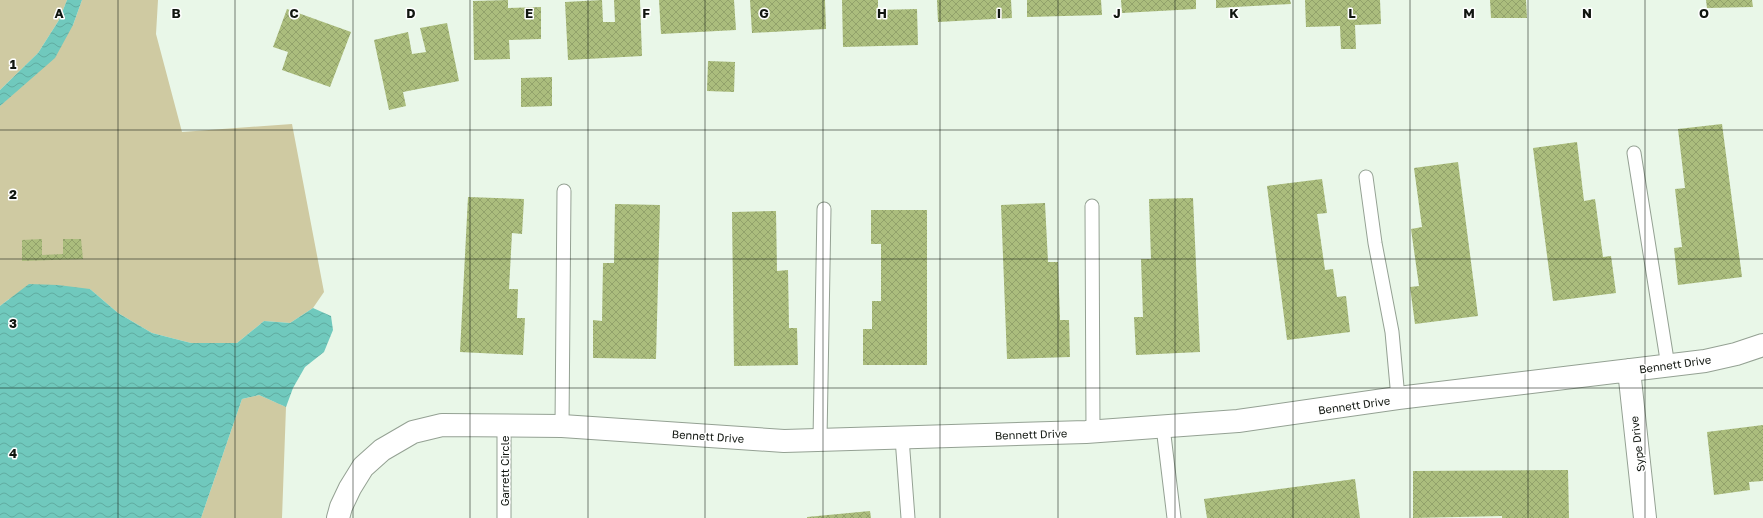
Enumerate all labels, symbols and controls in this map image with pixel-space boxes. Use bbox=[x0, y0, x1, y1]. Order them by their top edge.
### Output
text: A bbox=[54, 5, 64, 21]
text: B bbox=[171, 5, 181, 21]
text: C bbox=[289, 5, 299, 21]
text: D bbox=[406, 5, 416, 21]
text: E bbox=[525, 5, 533, 21]
text: F bbox=[642, 5, 650, 21]
text: G bbox=[759, 5, 769, 21]
text: H bbox=[877, 5, 887, 21]
text: I bbox=[997, 5, 1001, 21]
text: J bbox=[1113, 5, 1121, 21]
text: K bbox=[1229, 5, 1239, 21]
text: L bbox=[1348, 5, 1356, 21]
text: M bbox=[1463, 5, 1475, 21]
text: N bbox=[1582, 5, 1592, 21]
text: O bbox=[1699, 5, 1709, 21]
text: 1 bbox=[10, 56, 17, 72]
text: 2 bbox=[9, 186, 17, 202]
text: 3 bbox=[9, 315, 17, 331]
street label: Bennett Drive bbox=[1638, 353, 1712, 375]
street label: Bennett Drive bbox=[1317, 394, 1391, 416]
street label: Sype Drive bbox=[1627, 415, 1647, 473]
street label: Bennett Drive bbox=[995, 426, 1067, 442]
street label: Bennett Drive bbox=[671, 427, 745, 445]
street label: Garrett Circle bbox=[498, 436, 511, 506]
text: 4 bbox=[9, 445, 17, 461]

